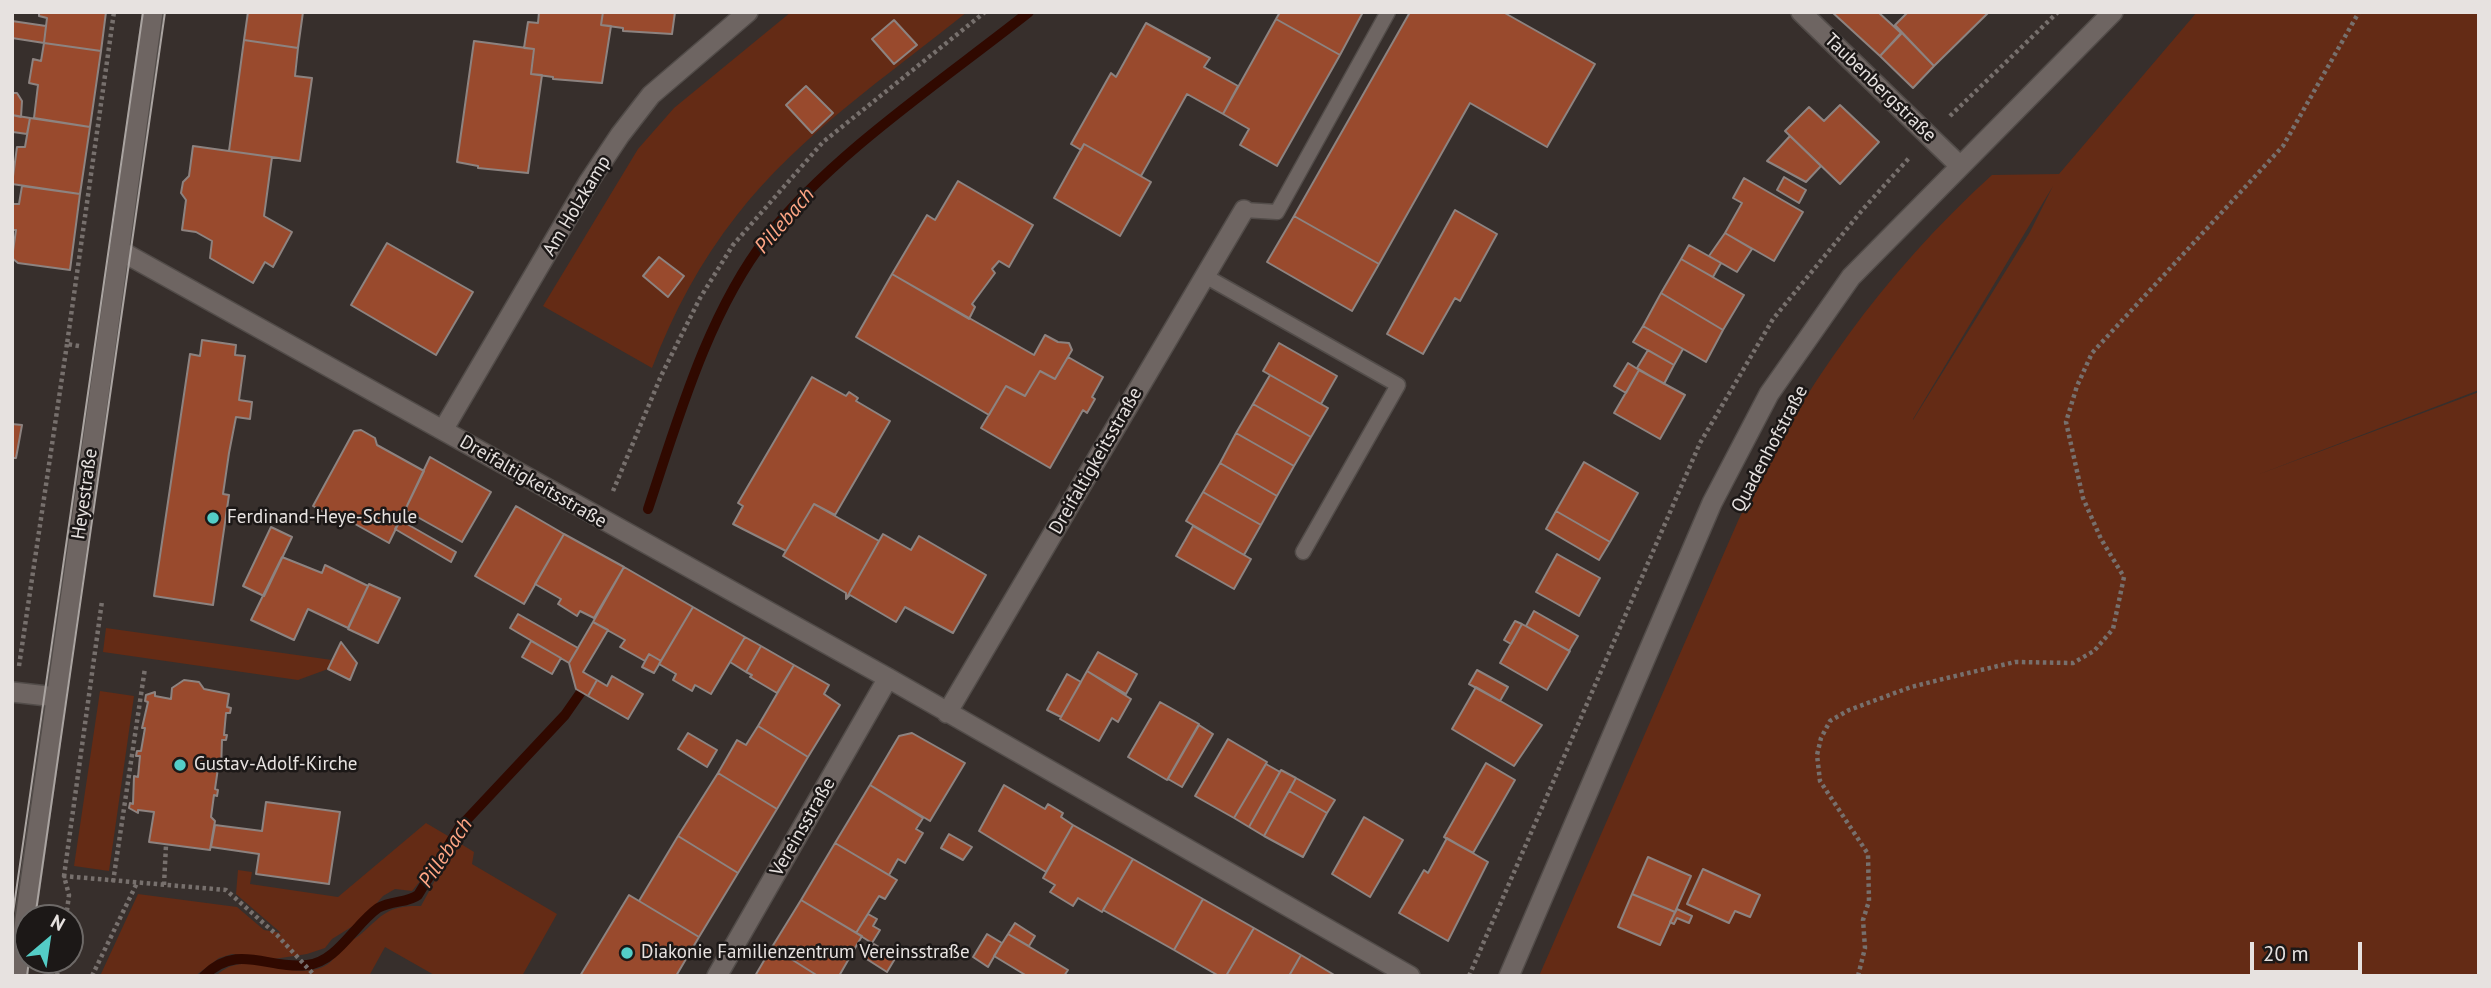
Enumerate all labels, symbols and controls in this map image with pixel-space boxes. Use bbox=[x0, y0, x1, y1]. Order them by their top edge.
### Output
street label: Taubenbergstraße bbox=[1819, 29, 1941, 147]
street label: Am Holzkamp bbox=[538, 152, 616, 260]
water label: Pillebach bbox=[750, 183, 820, 259]
street label: Quadenhofstraße bbox=[1727, 382, 1813, 516]
street label: Dreifaltigkeitsstraße bbox=[1045, 384, 1147, 538]
street label: Dreifaltigkeitsstraße bbox=[456, 431, 610, 533]
street label: Heyestraße bbox=[67, 447, 103, 541]
place label: Ferdinand-Heye-Schule bbox=[227, 507, 417, 529]
marker: Ferdinand-Heye-Schule bbox=[205, 510, 221, 526]
place label: Gustav-Adolf-Kirche bbox=[194, 754, 357, 776]
marker: Gustav-Adolf-Kirche bbox=[172, 757, 188, 773]
street label: Vereinsstraße bbox=[766, 774, 840, 880]
water label: Pillebach bbox=[414, 813, 478, 893]
north arrow bbox=[14, 904, 84, 974]
text: N bbox=[47, 909, 69, 936]
scale bar bbox=[2253, 928, 2365, 972]
text: 20 m bbox=[2263, 940, 2309, 967]
place label: Diakonie Familienzentrum Vereinsstraße bbox=[641, 942, 970, 964]
marker: Diakonie Familienzentrum Vereinsstraße bbox=[619, 945, 635, 961]

